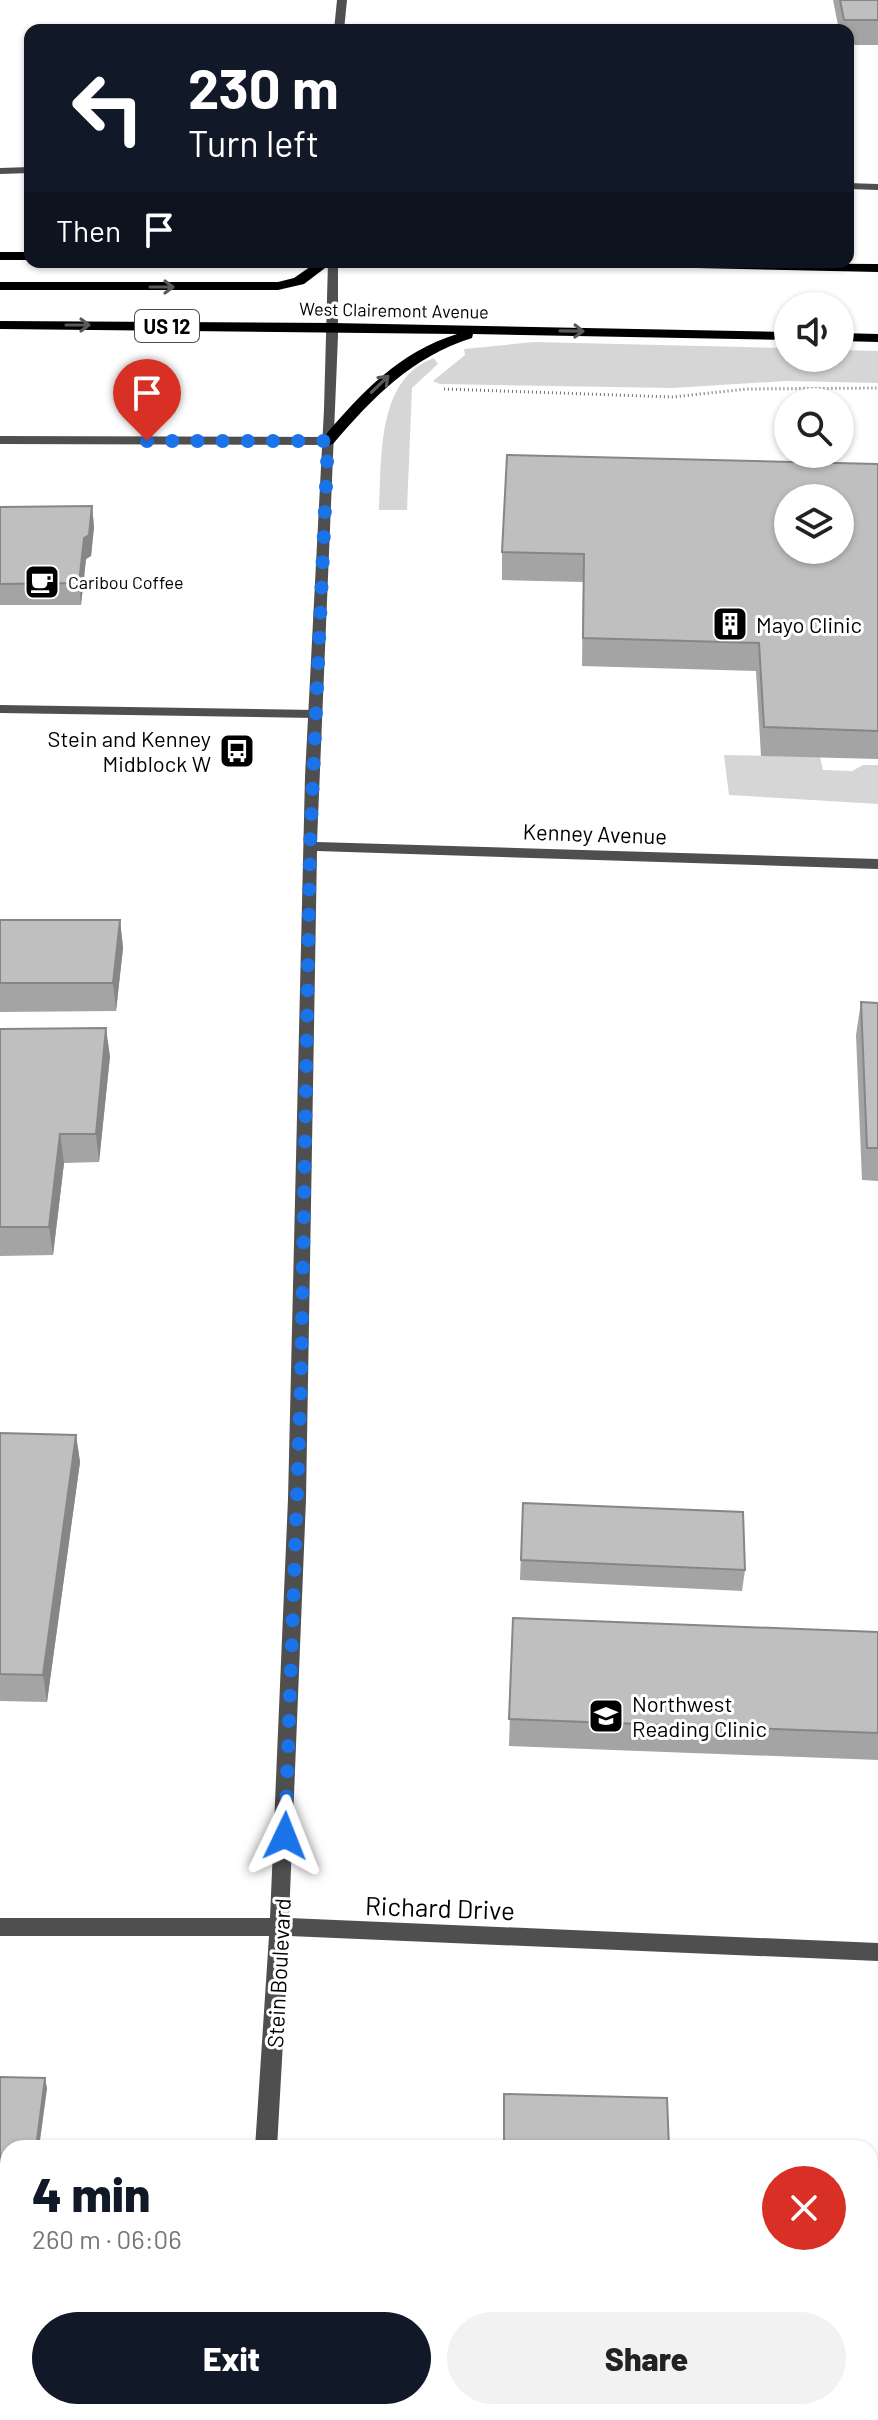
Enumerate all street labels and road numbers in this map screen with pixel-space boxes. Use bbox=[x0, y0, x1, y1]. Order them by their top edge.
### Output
street label: West Clairemont Avenue bbox=[299, 297, 489, 323]
road number: US 12 bbox=[135, 310, 199, 342]
street label: Kenney Avenue bbox=[522, 817, 668, 849]
street label: Richard Drive bbox=[364, 1889, 516, 1925]
street label: Stein Boulevard bbox=[261, 1898, 295, 2048]

